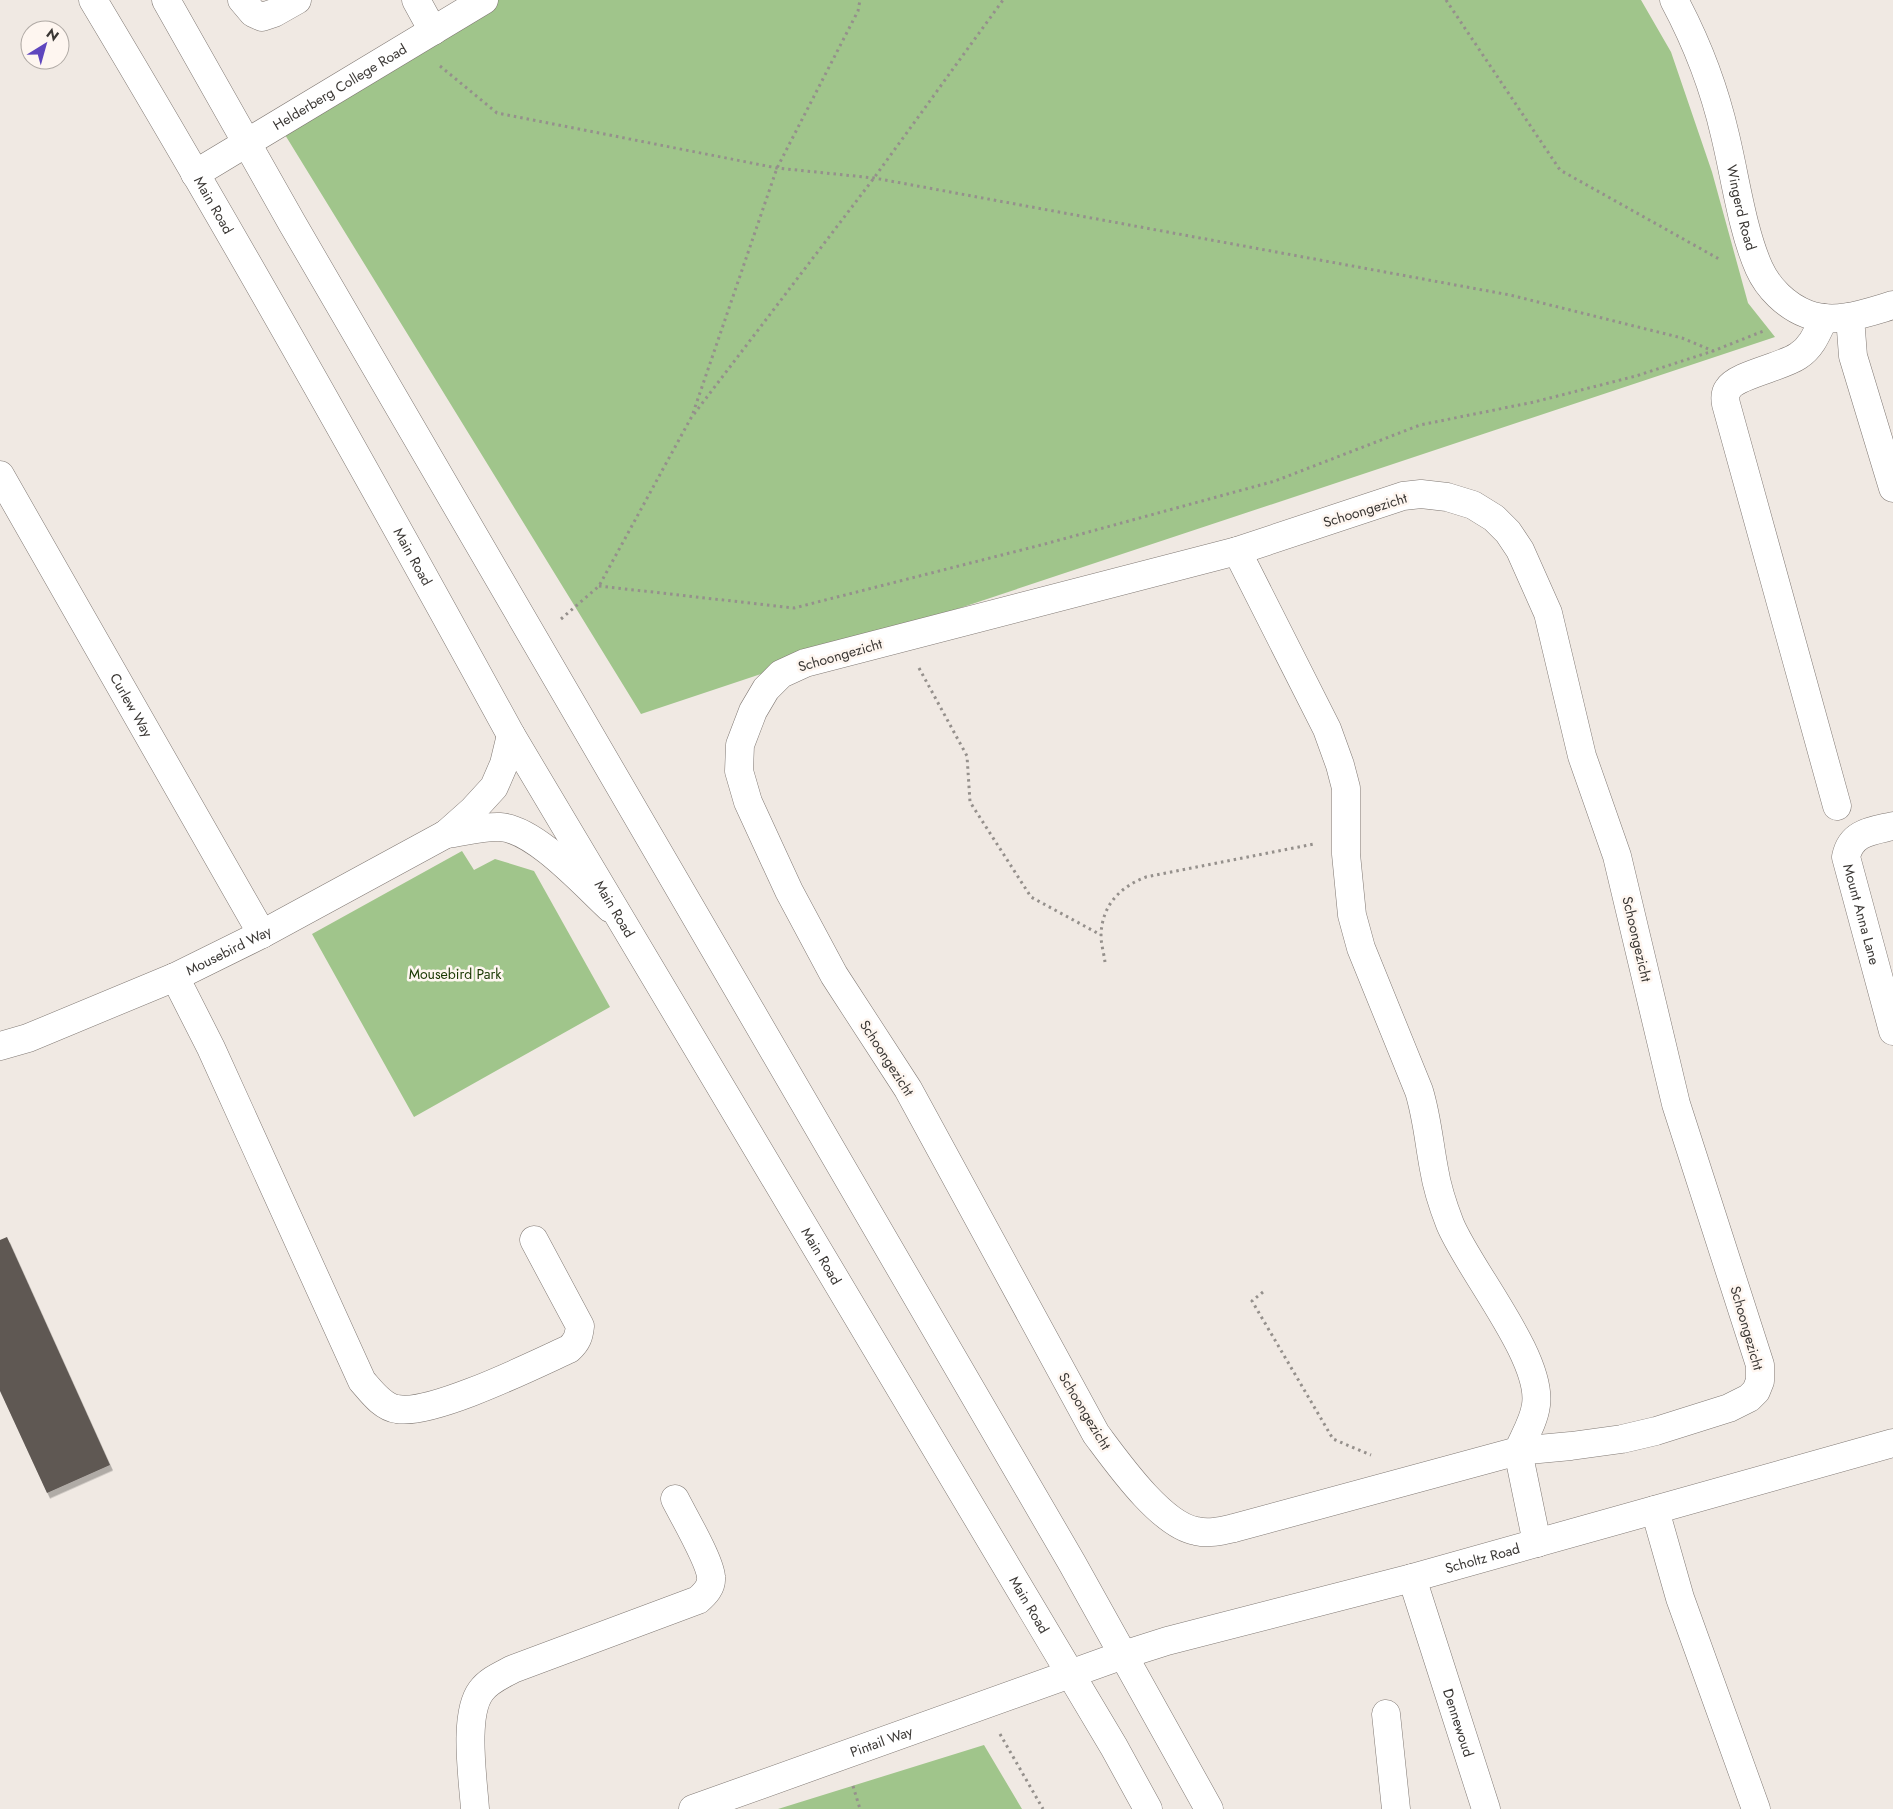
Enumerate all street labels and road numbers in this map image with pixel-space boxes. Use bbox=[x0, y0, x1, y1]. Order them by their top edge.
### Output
street label: Helderberg College Road bbox=[269, 39, 410, 135]
street label: Wingerd Road bbox=[1722, 163, 1761, 253]
street label: Main Road bbox=[189, 173, 238, 238]
street label: Schoongezicht bbox=[1321, 488, 1410, 532]
street label: Main Road bbox=[389, 524, 437, 589]
street label: Schoongezicht bbox=[796, 633, 885, 677]
street label: Curlew Way bbox=[105, 669, 158, 742]
street label: Mount Anna Lane bbox=[1838, 862, 1885, 967]
street label: Main Road bbox=[590, 876, 639, 941]
street label: Schoongezicht bbox=[1617, 894, 1657, 984]
street label: Mousebird Way bbox=[182, 920, 276, 980]
street label: Schoongezicht bbox=[855, 1016, 919, 1100]
street label: Main Road bbox=[797, 1224, 846, 1288]
street label: Schoongezicht bbox=[1725, 1284, 1769, 1373]
street label: Schoongezicht bbox=[1054, 1369, 1116, 1454]
street label: Scholtz Road bbox=[1443, 1538, 1522, 1578]
street label: Main Road bbox=[1004, 1572, 1054, 1637]
street label: Dennewoud bbox=[1438, 1686, 1479, 1760]
street label: Pintail Way bbox=[847, 1721, 916, 1762]

